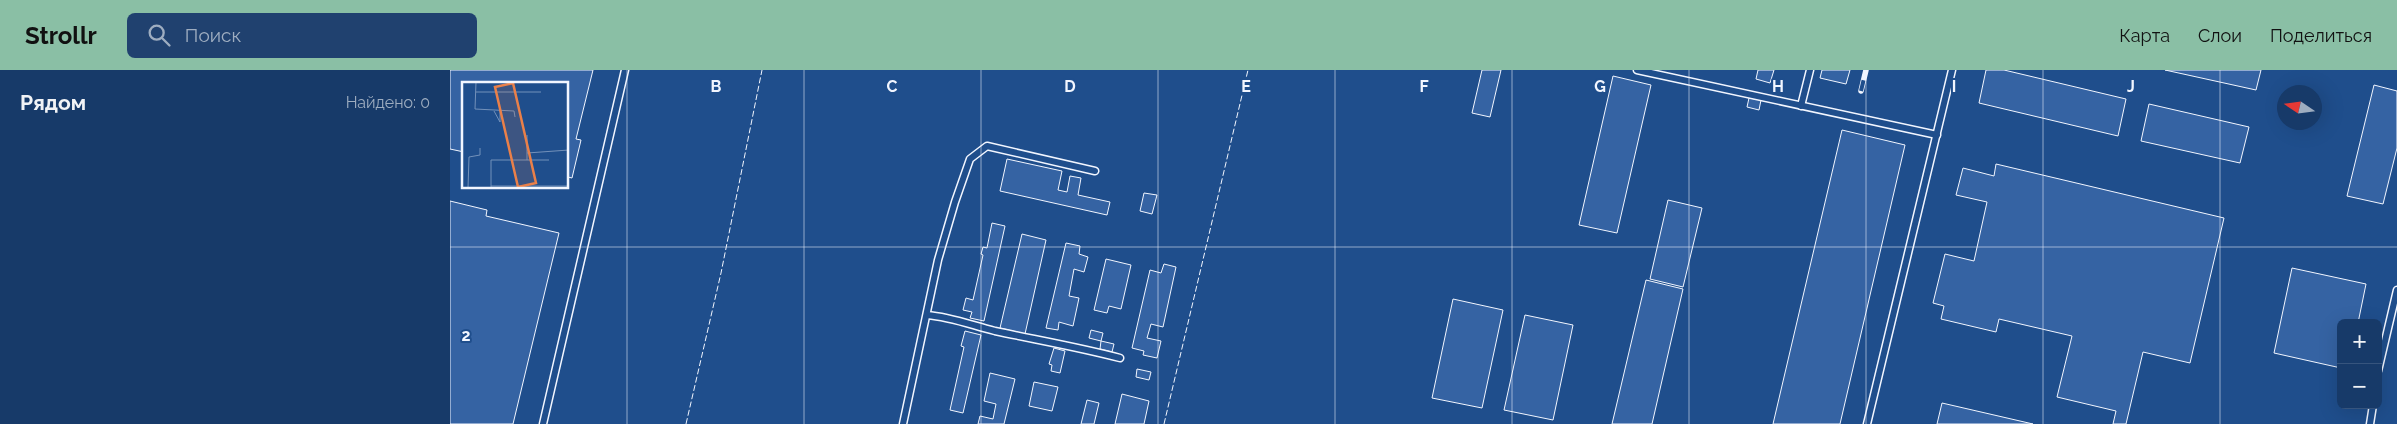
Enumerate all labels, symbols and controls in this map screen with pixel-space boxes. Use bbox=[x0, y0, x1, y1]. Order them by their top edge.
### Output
search box bbox=[127, 13, 477, 58]
text: Strollr bbox=[25, 21, 97, 50]
icon: search bbox=[145, 21, 173, 49]
text: Поиск bbox=[185, 24, 241, 46]
text: Карта bbox=[2119, 25, 2170, 46]
text: Слои bbox=[2198, 25, 2242, 46]
text: Поделиться bbox=[2270, 25, 2372, 46]
text: B bbox=[711, 77, 722, 96]
text: C bbox=[887, 77, 898, 96]
text: D bbox=[1064, 77, 1076, 96]
text: E bbox=[1241, 77, 1251, 96]
text: F bbox=[1419, 77, 1429, 96]
text: G bbox=[1594, 77, 1606, 96]
text: H bbox=[1772, 77, 1784, 96]
text: I bbox=[1952, 77, 1956, 96]
text: J bbox=[2127, 77, 2135, 96]
inset map bbox=[462, 82, 569, 189]
north arrow bbox=[2277, 85, 2322, 130]
text: Рядом bbox=[20, 90, 86, 115]
text: Найдено: 0 bbox=[346, 93, 430, 112]
map controls bbox=[2337, 319, 2382, 409]
button: + bbox=[2337, 319, 2382, 364]
text: 2 bbox=[461, 326, 471, 345]
button: − bbox=[2337, 364, 2382, 409]

